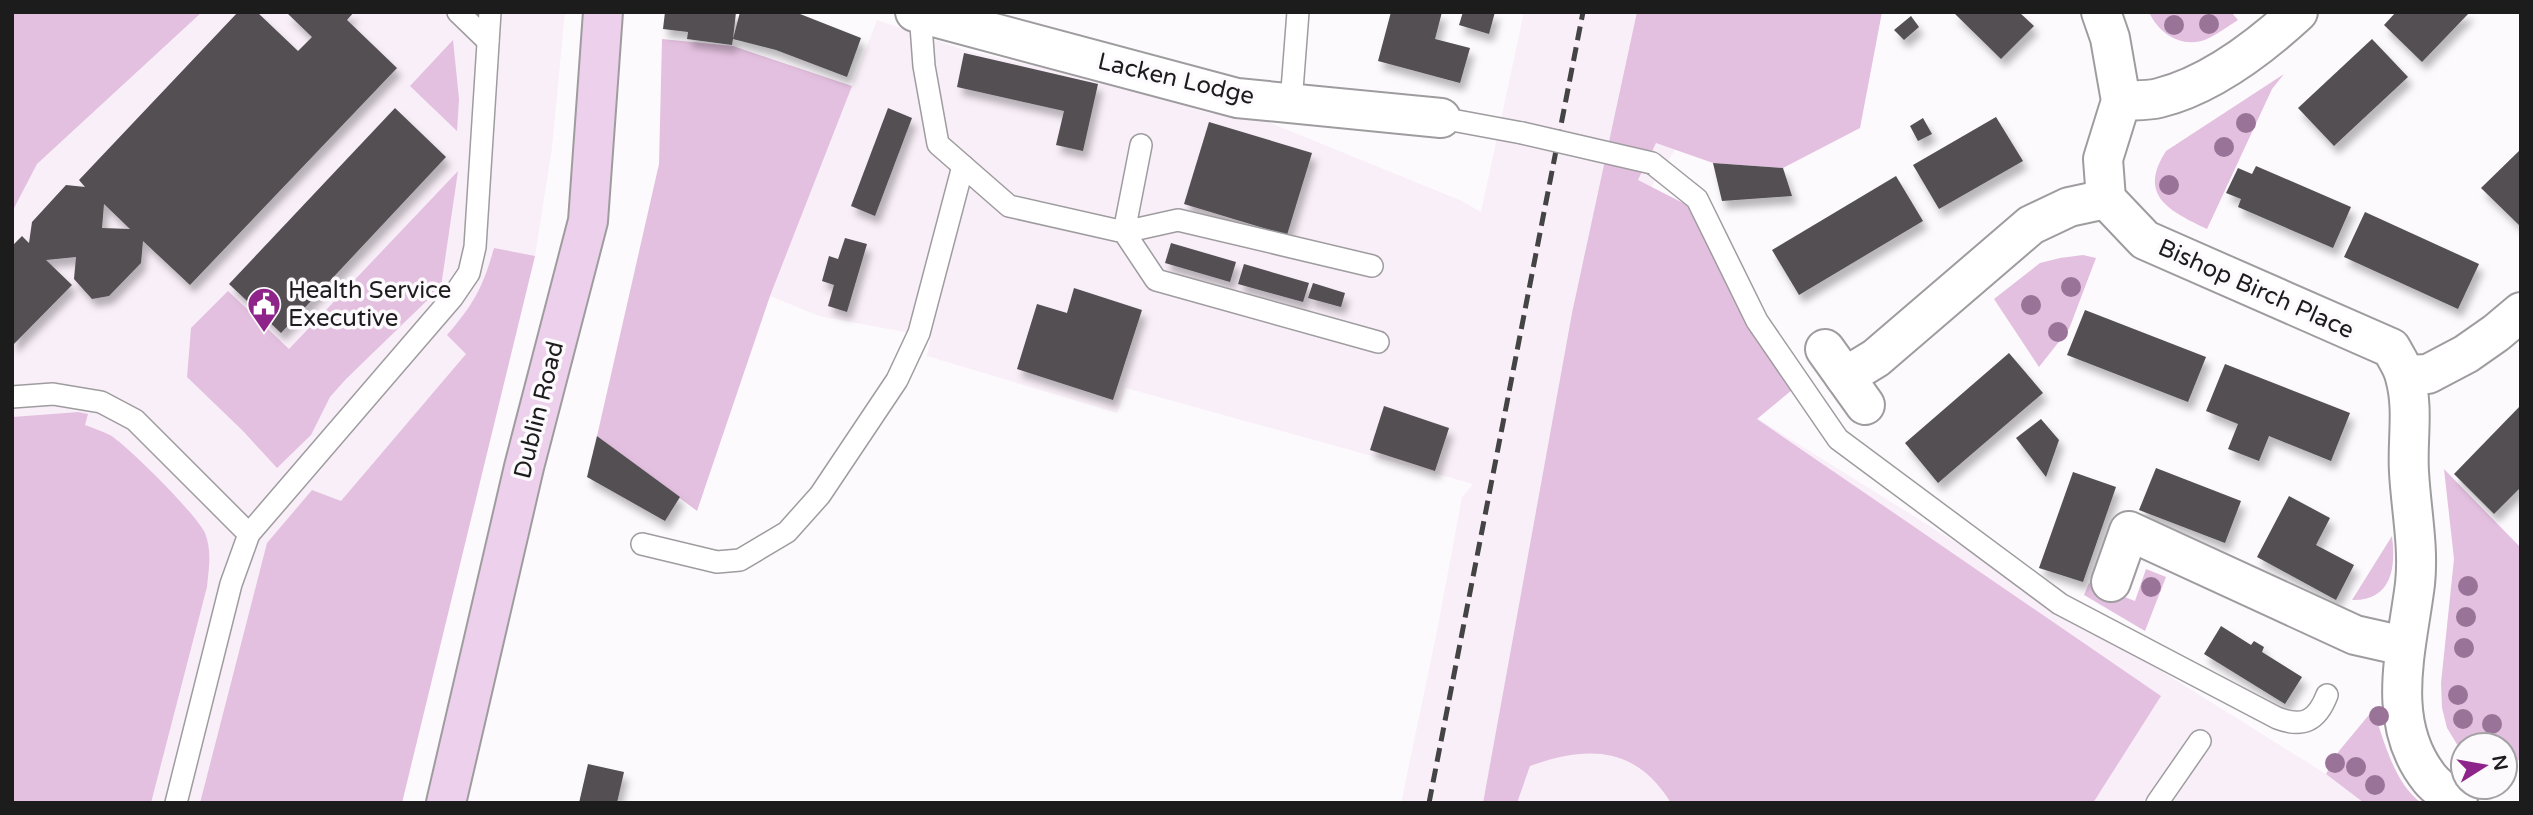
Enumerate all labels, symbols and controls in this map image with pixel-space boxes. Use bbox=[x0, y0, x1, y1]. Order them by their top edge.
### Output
street label: Lacken Lodge bbox=[1095, 47, 1257, 111]
street label: Bishop Birch Place bbox=[2154, 233, 2358, 345]
place label: Health Service Executive bbox=[288, 276, 451, 333]
public building icon: Health Service Executive bbox=[245, 285, 283, 334]
street label: Dublin Road bbox=[508, 338, 570, 482]
north arrow bbox=[2449, 731, 2519, 801]
text: N bbox=[2487, 753, 2512, 773]

